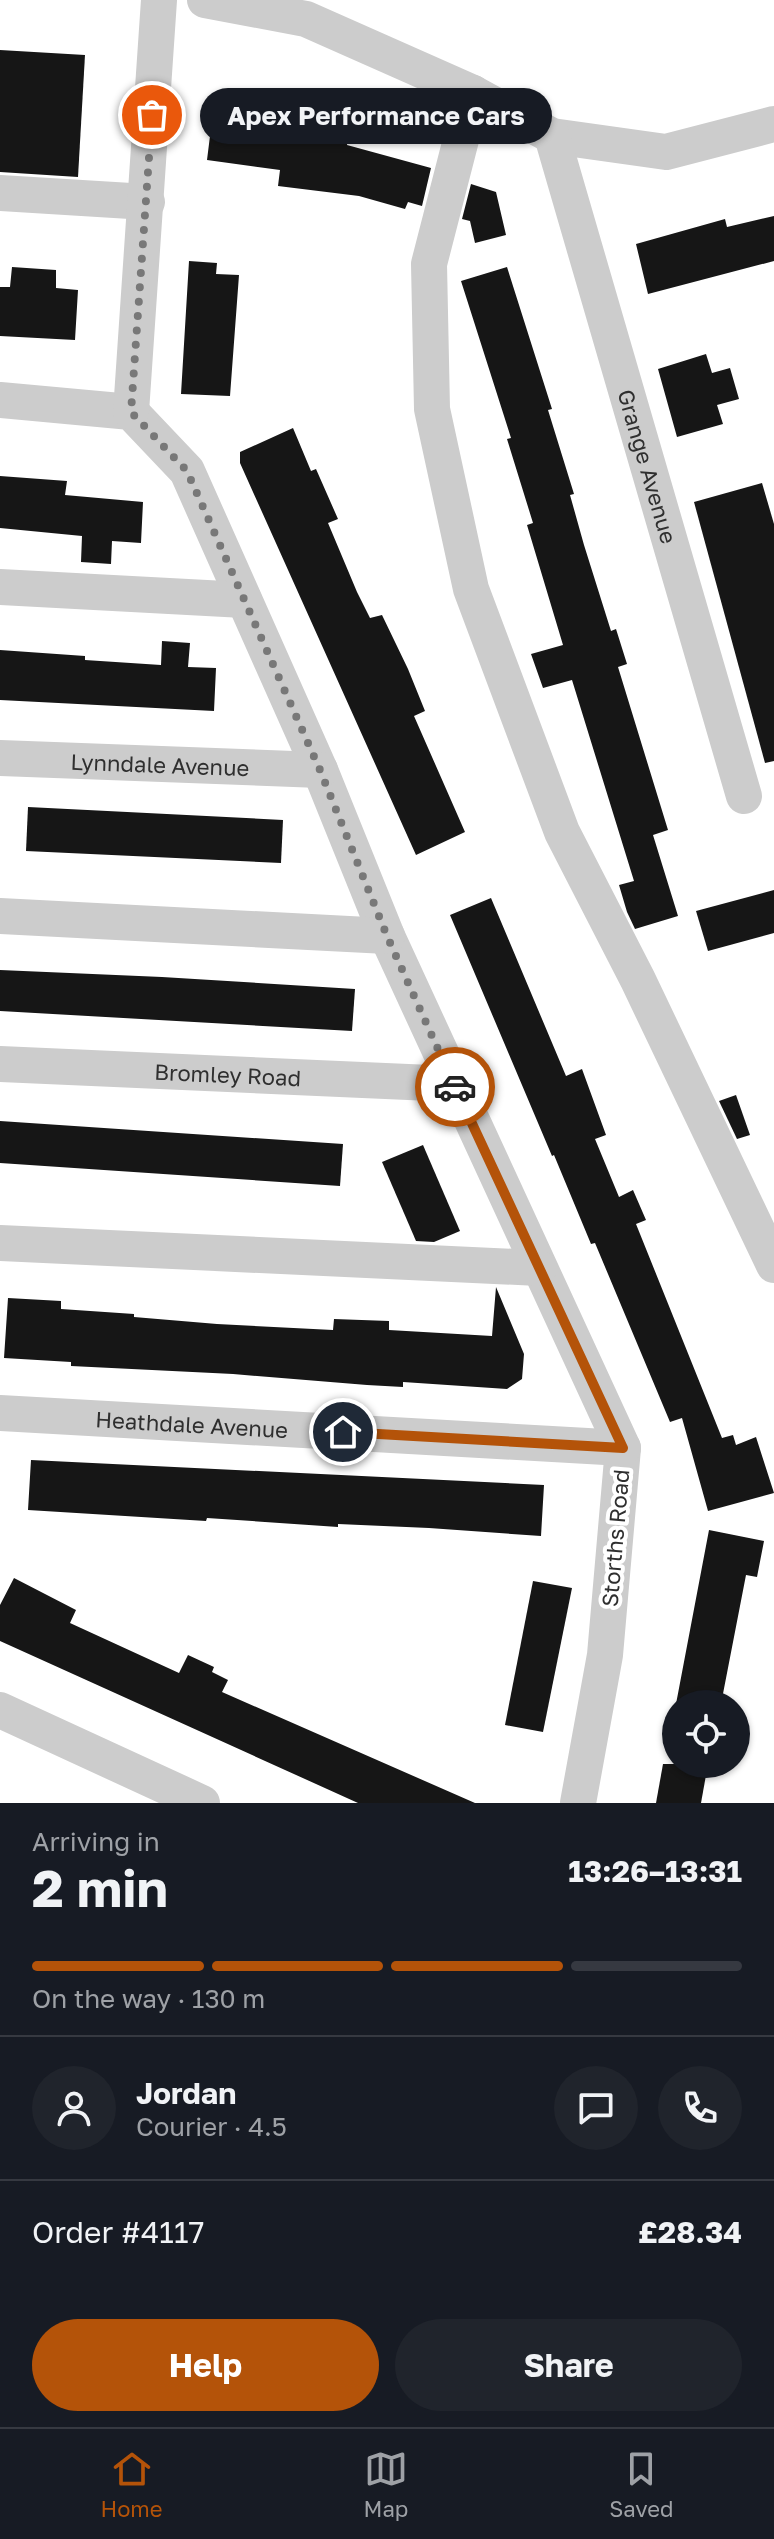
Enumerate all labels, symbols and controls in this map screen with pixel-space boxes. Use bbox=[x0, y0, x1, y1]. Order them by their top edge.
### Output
pin bbox=[118, 81, 186, 149]
callout: Apex Performance Cars bbox=[200, 87, 552, 143]
icon: bag bbox=[130, 93, 174, 137]
text: Apex Performance Cars bbox=[227, 100, 525, 131]
street label: Grange Avenue bbox=[613, 386, 683, 547]
street label: Lynndale Avenue bbox=[70, 747, 250, 781]
courier bbox=[415, 1047, 495, 1127]
street label: Bromley Road bbox=[154, 1057, 302, 1091]
icon: car bbox=[433, 1065, 477, 1109]
pin bbox=[309, 1398, 377, 1466]
street label: Heathdale Avenue bbox=[95, 1405, 289, 1443]
icon: home bbox=[321, 1410, 365, 1454]
street label: Storths Road bbox=[596, 1468, 634, 1608]
map controls bbox=[662, 1690, 750, 1778]
button: locate bbox=[662, 1690, 750, 1778]
text: Arriving in bbox=[32, 1826, 160, 1857]
text: 13:26–13:31 bbox=[568, 1853, 742, 1889]
text: 2 min bbox=[32, 1856, 168, 1918]
text: On the way · 130 m bbox=[32, 1983, 265, 2014]
button: person bbox=[32, 2066, 116, 2150]
button: chat bbox=[554, 2066, 638, 2150]
button: phone bbox=[658, 2066, 742, 2150]
text: Jordan bbox=[136, 2075, 236, 2111]
text: Courier · 4.5 bbox=[136, 2111, 287, 2142]
text: Order #4117 bbox=[32, 2214, 204, 2250]
text: £28.34 bbox=[638, 2214, 742, 2250]
button: Help bbox=[32, 2319, 379, 2411]
button: Share bbox=[395, 2319, 742, 2411]
tab: Home bbox=[100, 2447, 163, 2522]
tab: Map bbox=[363, 2447, 408, 2522]
tab: Saved bbox=[609, 2447, 674, 2522]

